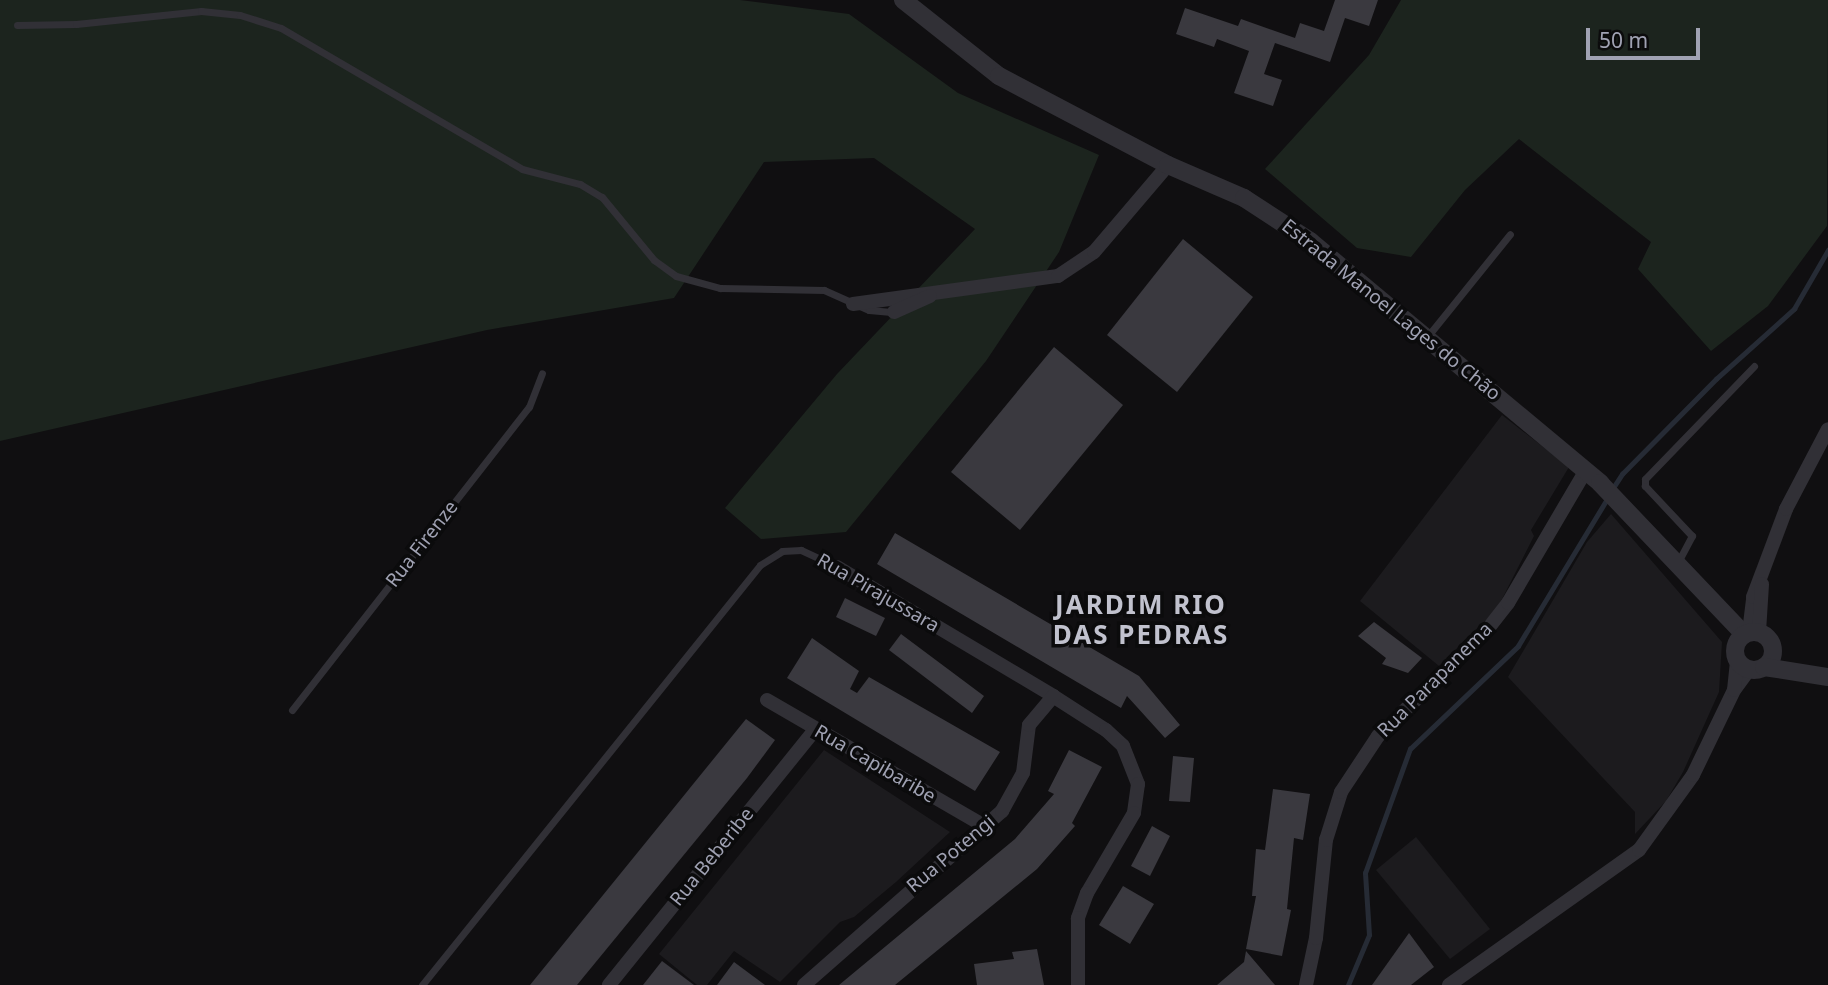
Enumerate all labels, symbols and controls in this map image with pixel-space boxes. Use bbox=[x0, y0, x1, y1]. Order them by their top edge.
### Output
scale bar bbox=[1590, 14, 1704, 58]
text: 50 m bbox=[1599, 26, 1648, 54]
street label: Estrada Manoel Lages do Chão bbox=[1277, 215, 1505, 405]
street label: Rua Firenze bbox=[381, 496, 463, 592]
street label: Rua Pirajussara bbox=[813, 549, 943, 637]
district label: JARDIM RIO DAS PEDRAS bbox=[1054, 589, 1228, 650]
street label: Rua Parapanema bbox=[1373, 618, 1497, 742]
street label: Rua Capibaribe bbox=[810, 720, 940, 808]
street label: Rua Beberibe bbox=[665, 803, 759, 911]
street label: Rua Potengi bbox=[902, 811, 1000, 897]

